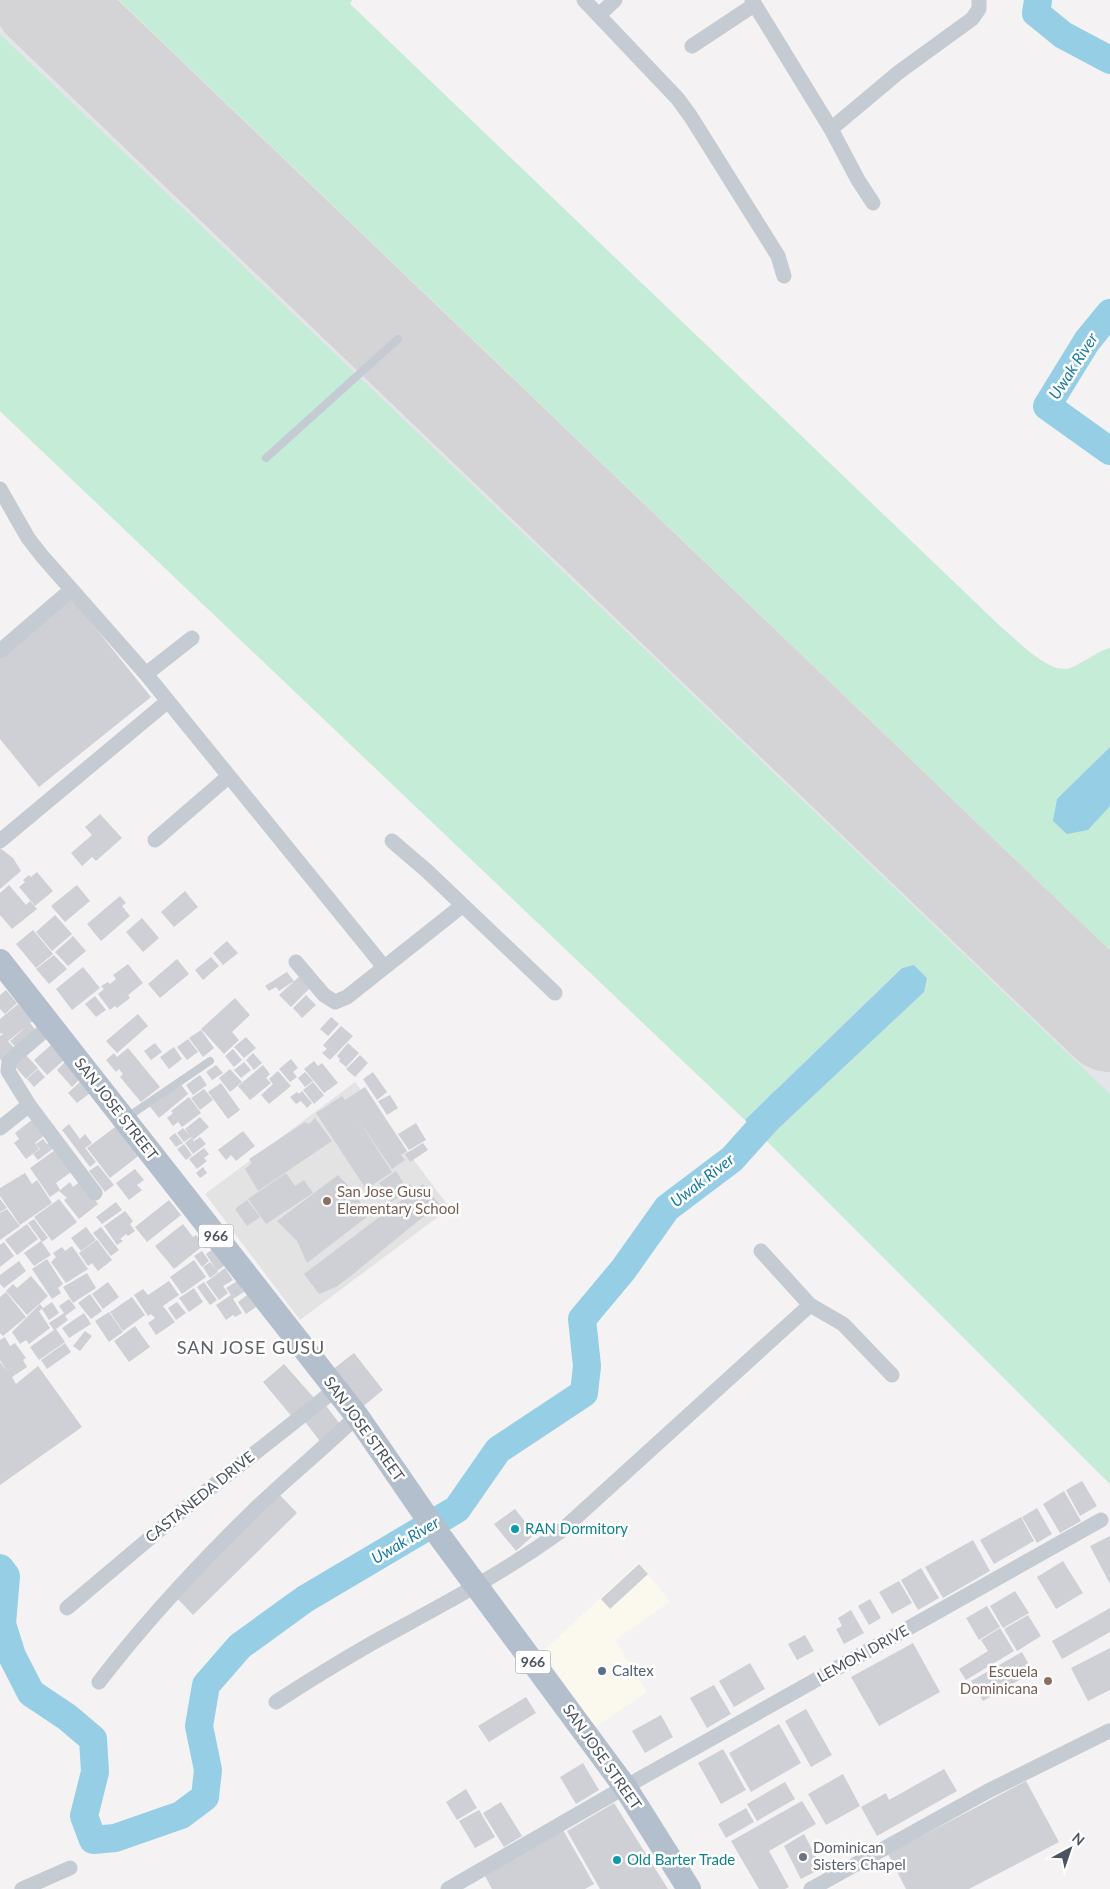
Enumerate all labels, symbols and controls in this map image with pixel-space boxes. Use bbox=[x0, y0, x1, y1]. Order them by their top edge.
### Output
water label: Uwak River bbox=[1044, 329, 1101, 402]
street label: SAN JOSE STREET bbox=[71, 1054, 162, 1163]
water label: Uwak River bbox=[666, 1149, 738, 1210]
place label: San Jose Gusu Elementary School bbox=[337, 1182, 459, 1217]
marker: San Jose Gusu Elementary School bbox=[321, 1195, 333, 1207]
road number: 966 bbox=[198, 1224, 234, 1248]
district label: SAN JOSE GUSU bbox=[177, 1336, 325, 1358]
street label: SAN JOSE STREET bbox=[321, 1373, 409, 1484]
street label: CASTANEDA DRIVE bbox=[141, 1447, 257, 1546]
water label: Uwak River bbox=[368, 1512, 442, 1567]
place label: RAN Dormitory bbox=[525, 1519, 628, 1537]
marker: RAN Dormitory bbox=[509, 1523, 521, 1535]
street label: LEMON DRIVE bbox=[814, 1621, 911, 1686]
road number: 966 bbox=[516, 1650, 550, 1674]
place label: Caltex bbox=[612, 1661, 654, 1679]
place label: Escuela Dominicana bbox=[960, 1662, 1038, 1697]
marker: Caltex bbox=[596, 1665, 608, 1677]
marker: Escuela Dominicana bbox=[1042, 1675, 1054, 1687]
street label: SAN JOSE STREET bbox=[560, 1700, 646, 1813]
north arrow bbox=[1045, 1824, 1095, 1874]
text: N bbox=[1069, 1829, 1088, 1849]
place label: Dominican Sisters Chapel bbox=[813, 1838, 906, 1873]
place label: Old Barter Trade bbox=[627, 1850, 735, 1868]
marker: Dominican Sisters Chapel bbox=[797, 1851, 809, 1863]
marker: Old Barter Trade bbox=[611, 1854, 623, 1866]

